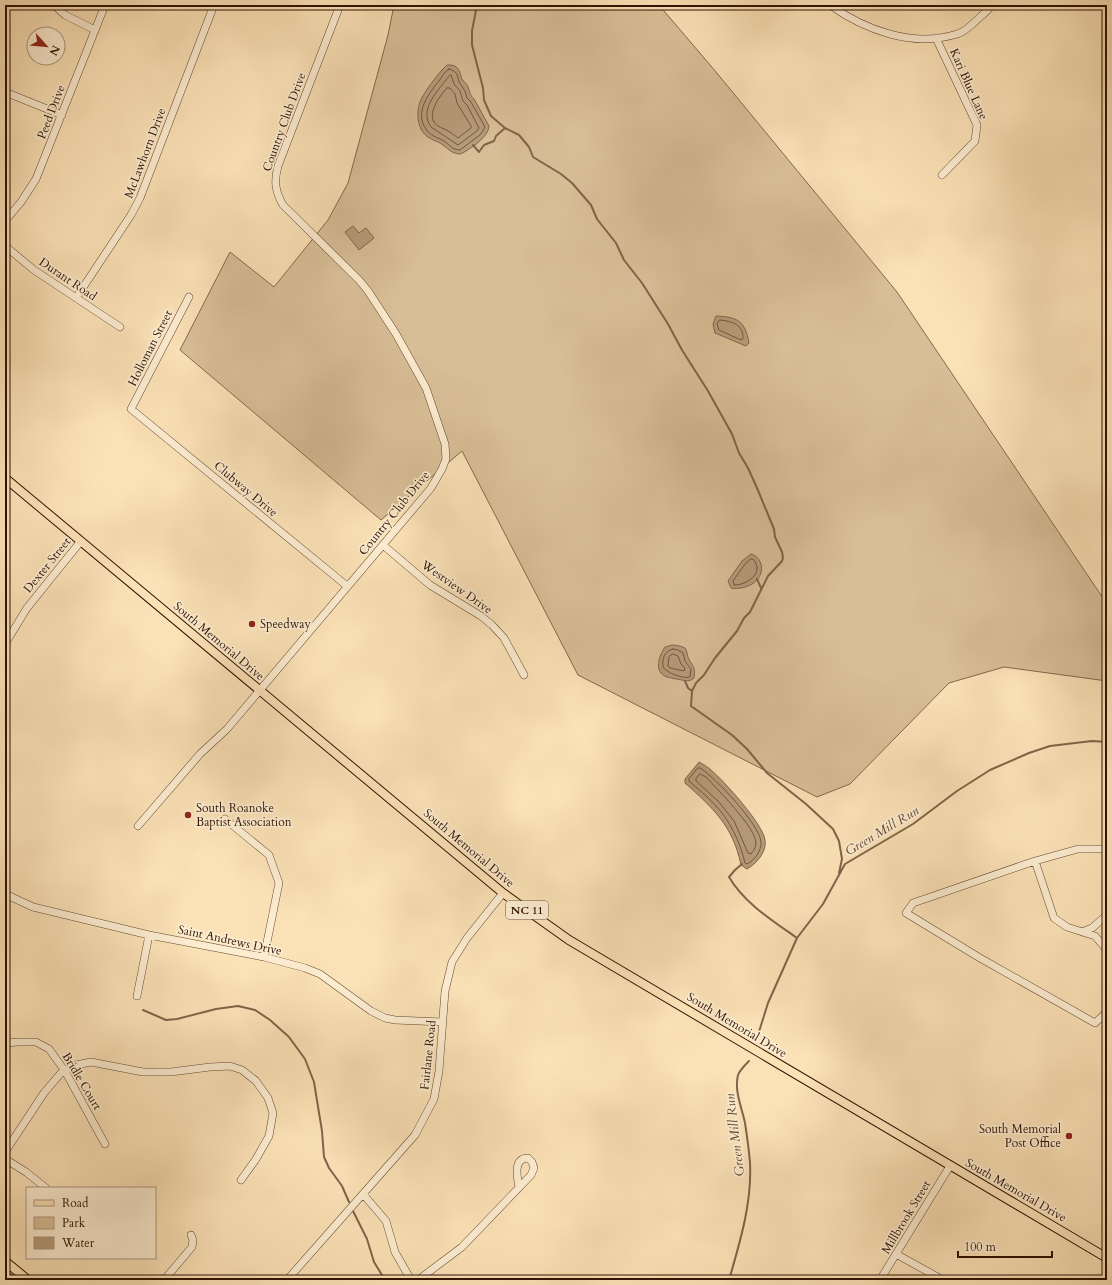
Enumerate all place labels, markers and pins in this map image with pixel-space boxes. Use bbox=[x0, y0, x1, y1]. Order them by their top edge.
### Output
place label: Speedway bbox=[260, 616, 311, 632]
marker: Speedway bbox=[247, 619, 257, 629]
place label: South Roanoke Baptist Association bbox=[196, 800, 292, 830]
marker: South Roanoke Baptist Association bbox=[183, 810, 193, 820]
place label: South Memorial Post Office bbox=[979, 1121, 1061, 1151]
marker: South Memorial Post Office bbox=[1064, 1131, 1074, 1141]

